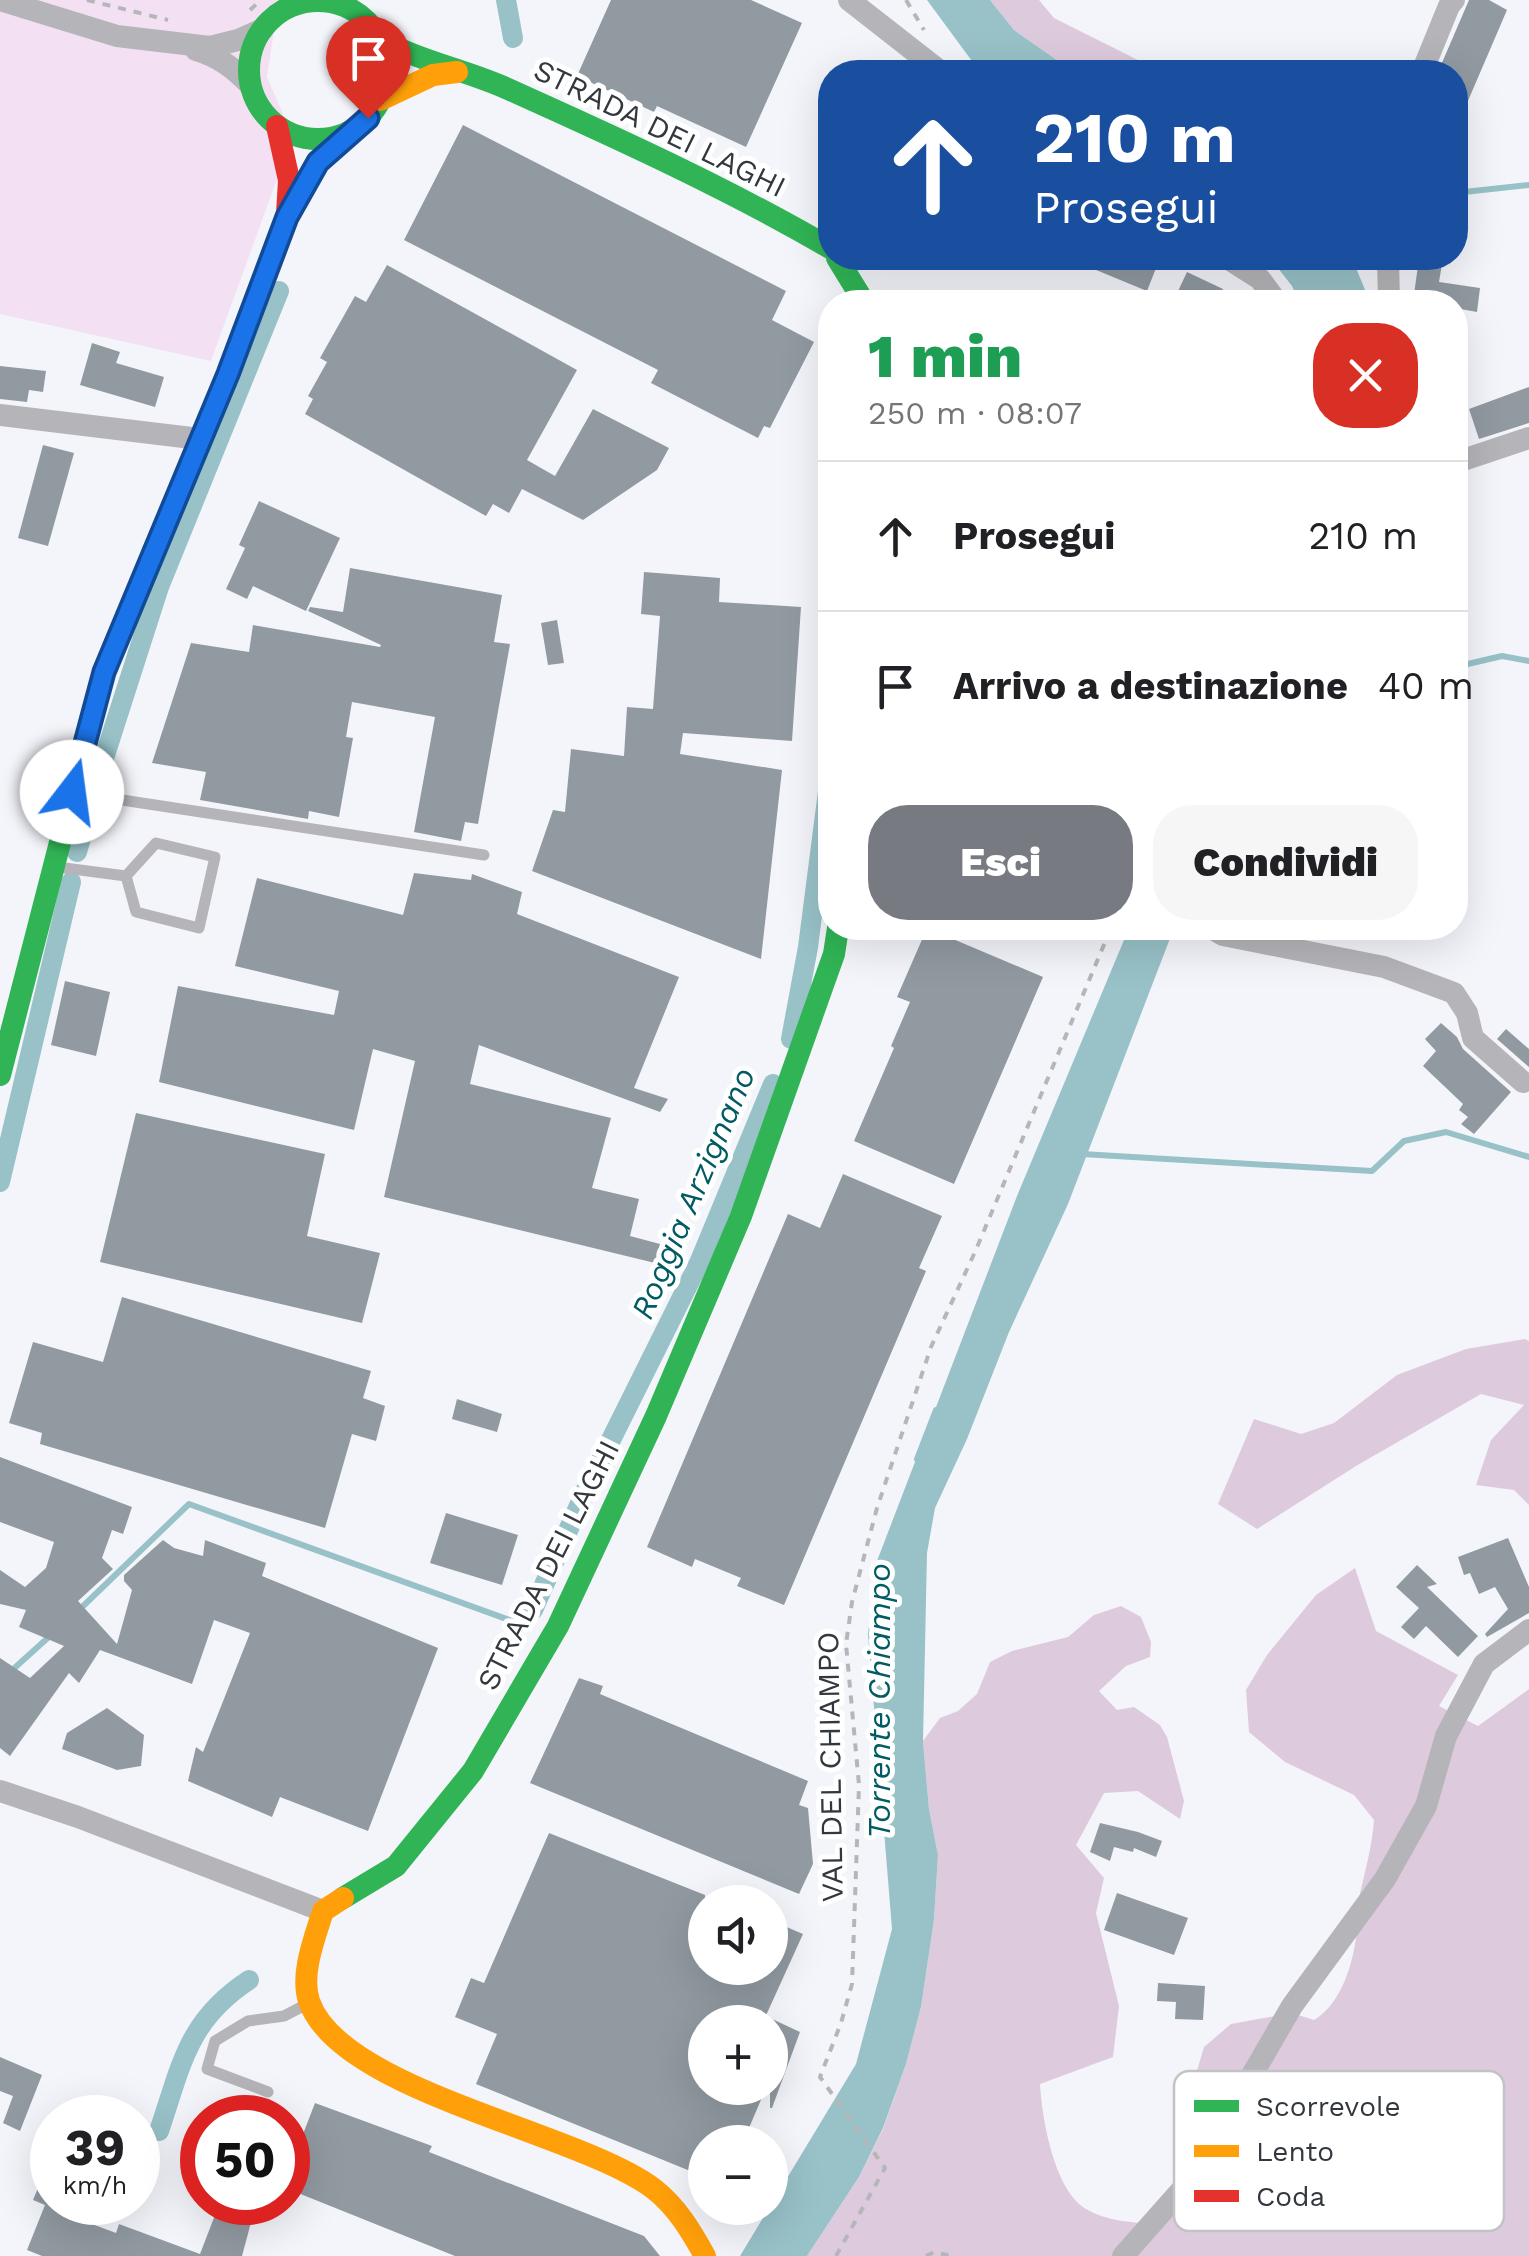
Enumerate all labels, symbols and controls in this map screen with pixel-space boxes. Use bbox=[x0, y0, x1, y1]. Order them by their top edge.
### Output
pin bbox=[326, 16, 411, 119]
icon: arrive bbox=[341, 31, 396, 86]
street label: STRADA DEI LAGHI bbox=[528, 52, 792, 204]
text: 210 m bbox=[1033, 97, 1236, 179]
icon: ahead bbox=[868, 100, 998, 230]
text: Prosegui bbox=[1033, 181, 1218, 234]
text: 1 min bbox=[868, 321, 1022, 392]
button: close bbox=[1313, 323, 1418, 428]
text: 250 m · 08:07 bbox=[868, 394, 1082, 432]
icon: ahead bbox=[868, 509, 923, 564]
text: Prosegui bbox=[953, 514, 1115, 558]
text: 210 m bbox=[1308, 514, 1418, 558]
icon: arrive bbox=[868, 659, 923, 714]
text: Arrivo a destinazione bbox=[953, 664, 1348, 708]
text: 40 m bbox=[1378, 664, 1474, 708]
position arrow bbox=[20, 740, 124, 844]
button: Esci bbox=[868, 805, 1133, 920]
button: Condividi bbox=[1153, 805, 1418, 920]
water label: Roggia Arzignano bbox=[623, 1061, 763, 1325]
street label: STRADA DEI LAGHI bbox=[470, 1434, 626, 1696]
water label: Torrente Chiampo bbox=[860, 1563, 898, 1839]
street label: VAL DEL CHIAMPO bbox=[810, 1631, 850, 1903]
map controls bbox=[688, 1885, 788, 2225]
button: sound bbox=[688, 1885, 788, 1985]
button: + bbox=[688, 2005, 788, 2105]
legend bbox=[1174, 2071, 1504, 2231]
text: Scorrevole bbox=[1256, 2090, 1401, 2123]
speed limit sign: 50 bbox=[180, 2095, 310, 2225]
text: 39 bbox=[65, 2118, 125, 2177]
button: − bbox=[688, 2125, 788, 2225]
text: Lento bbox=[1256, 2135, 1334, 2168]
text: km/h bbox=[63, 2171, 127, 2200]
text: Coda bbox=[1256, 2180, 1326, 2213]

